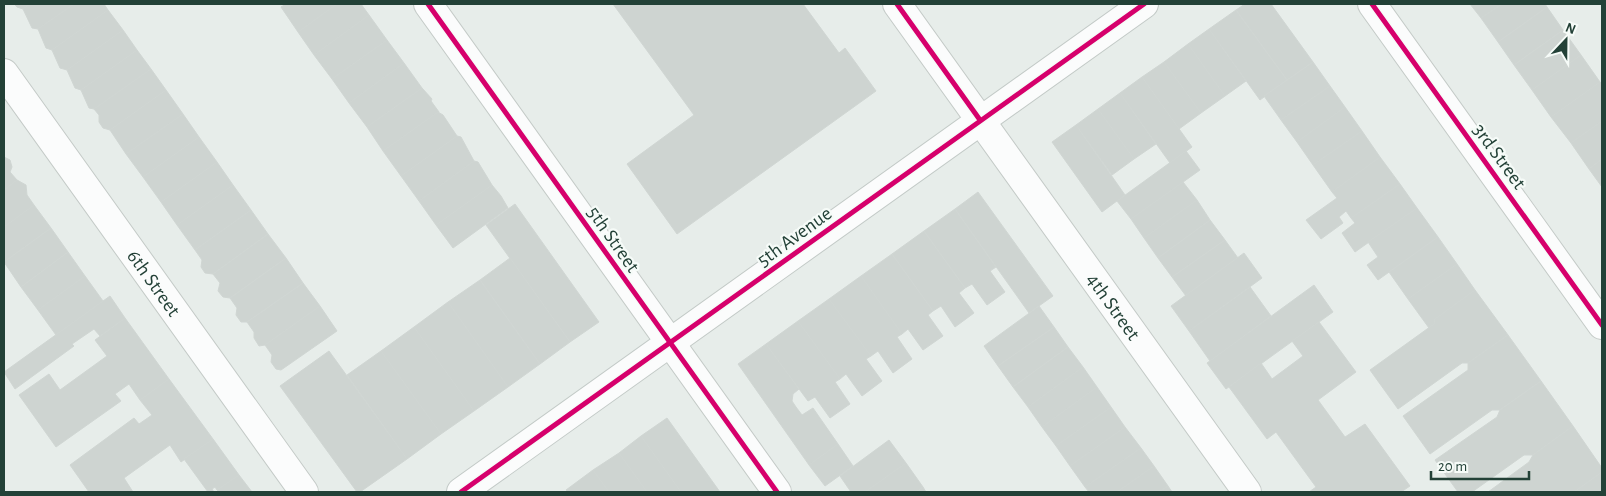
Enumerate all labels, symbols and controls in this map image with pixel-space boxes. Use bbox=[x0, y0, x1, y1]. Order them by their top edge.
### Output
north arrow bbox=[1541, 15, 1591, 65]
text: N bbox=[1563, 21, 1578, 37]
street label: 3rd Street bbox=[1469, 120, 1530, 193]
street label: 5th Street bbox=[583, 203, 643, 277]
street label: 5th Avenue bbox=[754, 203, 836, 270]
street label: 6th Street bbox=[123, 246, 184, 321]
street label: 4th Street bbox=[1082, 270, 1144, 344]
scale bar bbox=[1431, 448, 1528, 480]
text: 20 m bbox=[1438, 459, 1467, 474]

